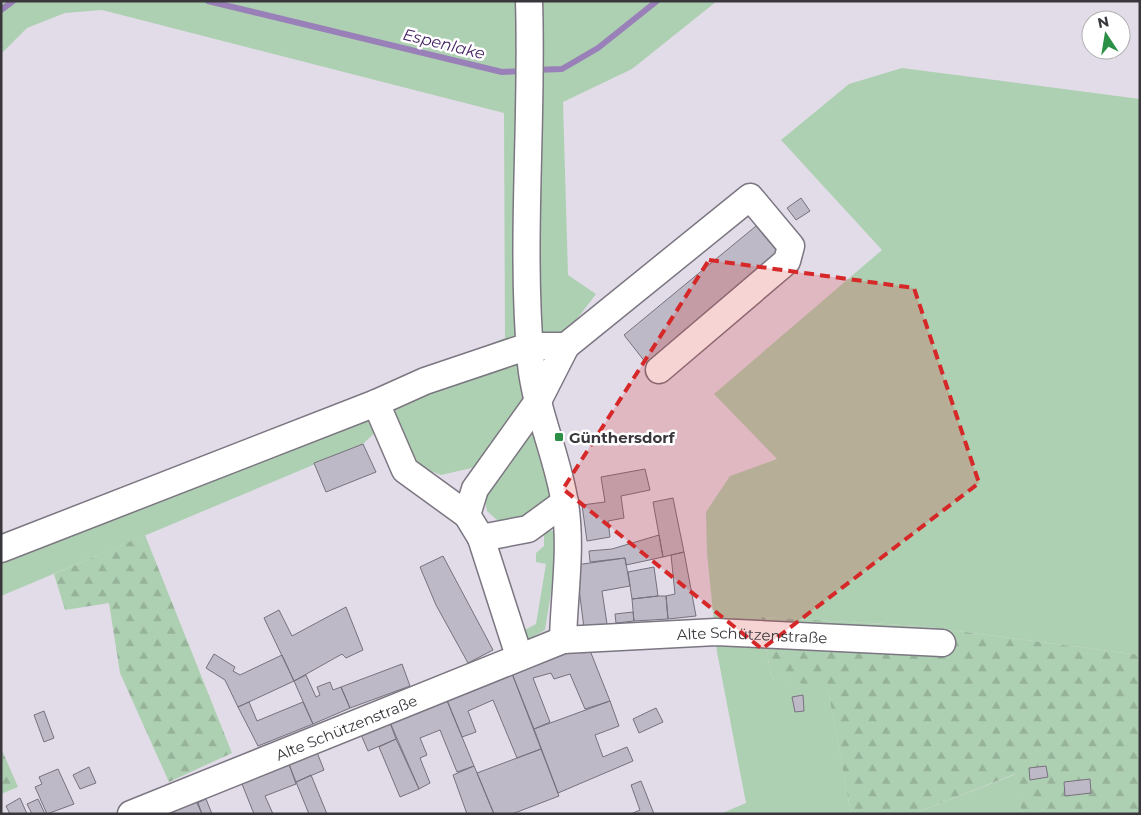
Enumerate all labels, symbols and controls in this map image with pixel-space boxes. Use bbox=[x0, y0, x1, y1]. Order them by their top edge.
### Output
north arrow bbox=[1081, 10, 1131, 60]
text: N bbox=[1096, 12, 1111, 32]
water label: Espenlake bbox=[401, 25, 487, 63]
place label: Günthersdorf bbox=[569, 428, 676, 447]
marker: Günthersdorf bbox=[553, 431, 565, 443]
street label: Alte Schützenstraße bbox=[676, 622, 828, 647]
street label: Alte Schützenstraße bbox=[273, 690, 420, 764]

